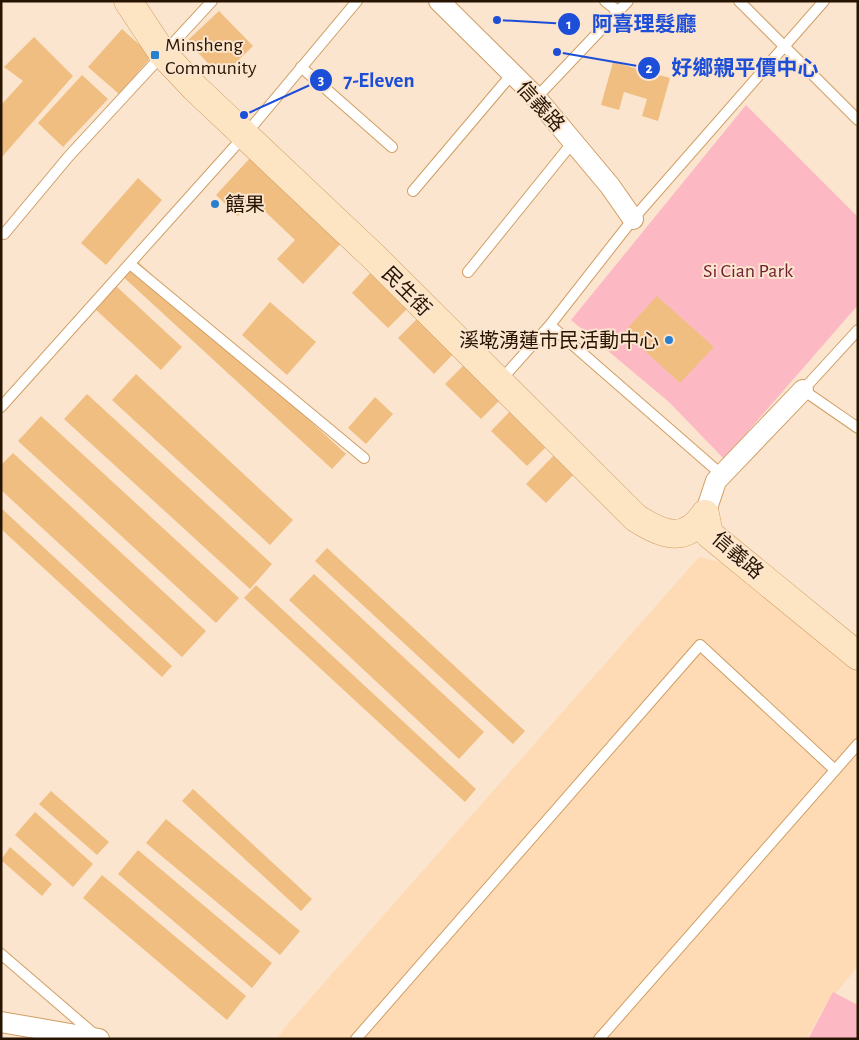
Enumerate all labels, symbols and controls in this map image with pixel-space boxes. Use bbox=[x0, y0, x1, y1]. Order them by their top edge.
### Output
callout: 阿喜理髮廳 bbox=[556, 6, 706, 42]
text: 阿喜理髮廳 bbox=[592, 13, 697, 35]
text: 1 bbox=[566, 17, 572, 32]
place label: Minsheng Community bbox=[165, 35, 257, 78]
marker: Minsheng Community bbox=[149, 49, 161, 61]
callout: 好鄉親平價中心 bbox=[636, 50, 828, 86]
text: 好鄉親平價中心 bbox=[672, 56, 819, 79]
text: 2 bbox=[645, 61, 653, 76]
callout: 7-Eleven bbox=[308, 62, 424, 98]
text: 7-Eleven bbox=[343, 70, 415, 91]
text: 3 bbox=[318, 73, 324, 88]
street label: 信義路 bbox=[513, 77, 569, 136]
place label: 饎果 bbox=[225, 194, 265, 215]
marker: 饎果 bbox=[209, 198, 221, 210]
park label: Si Cian Park bbox=[703, 261, 793, 281]
street label: 民生街 bbox=[378, 263, 435, 320]
place label: 溪墘湧蓮市民活動中心 bbox=[459, 329, 659, 351]
marker: 溪墘湧蓮市民活動中心 bbox=[663, 334, 675, 346]
street label: 信義路 bbox=[708, 528, 767, 583]

